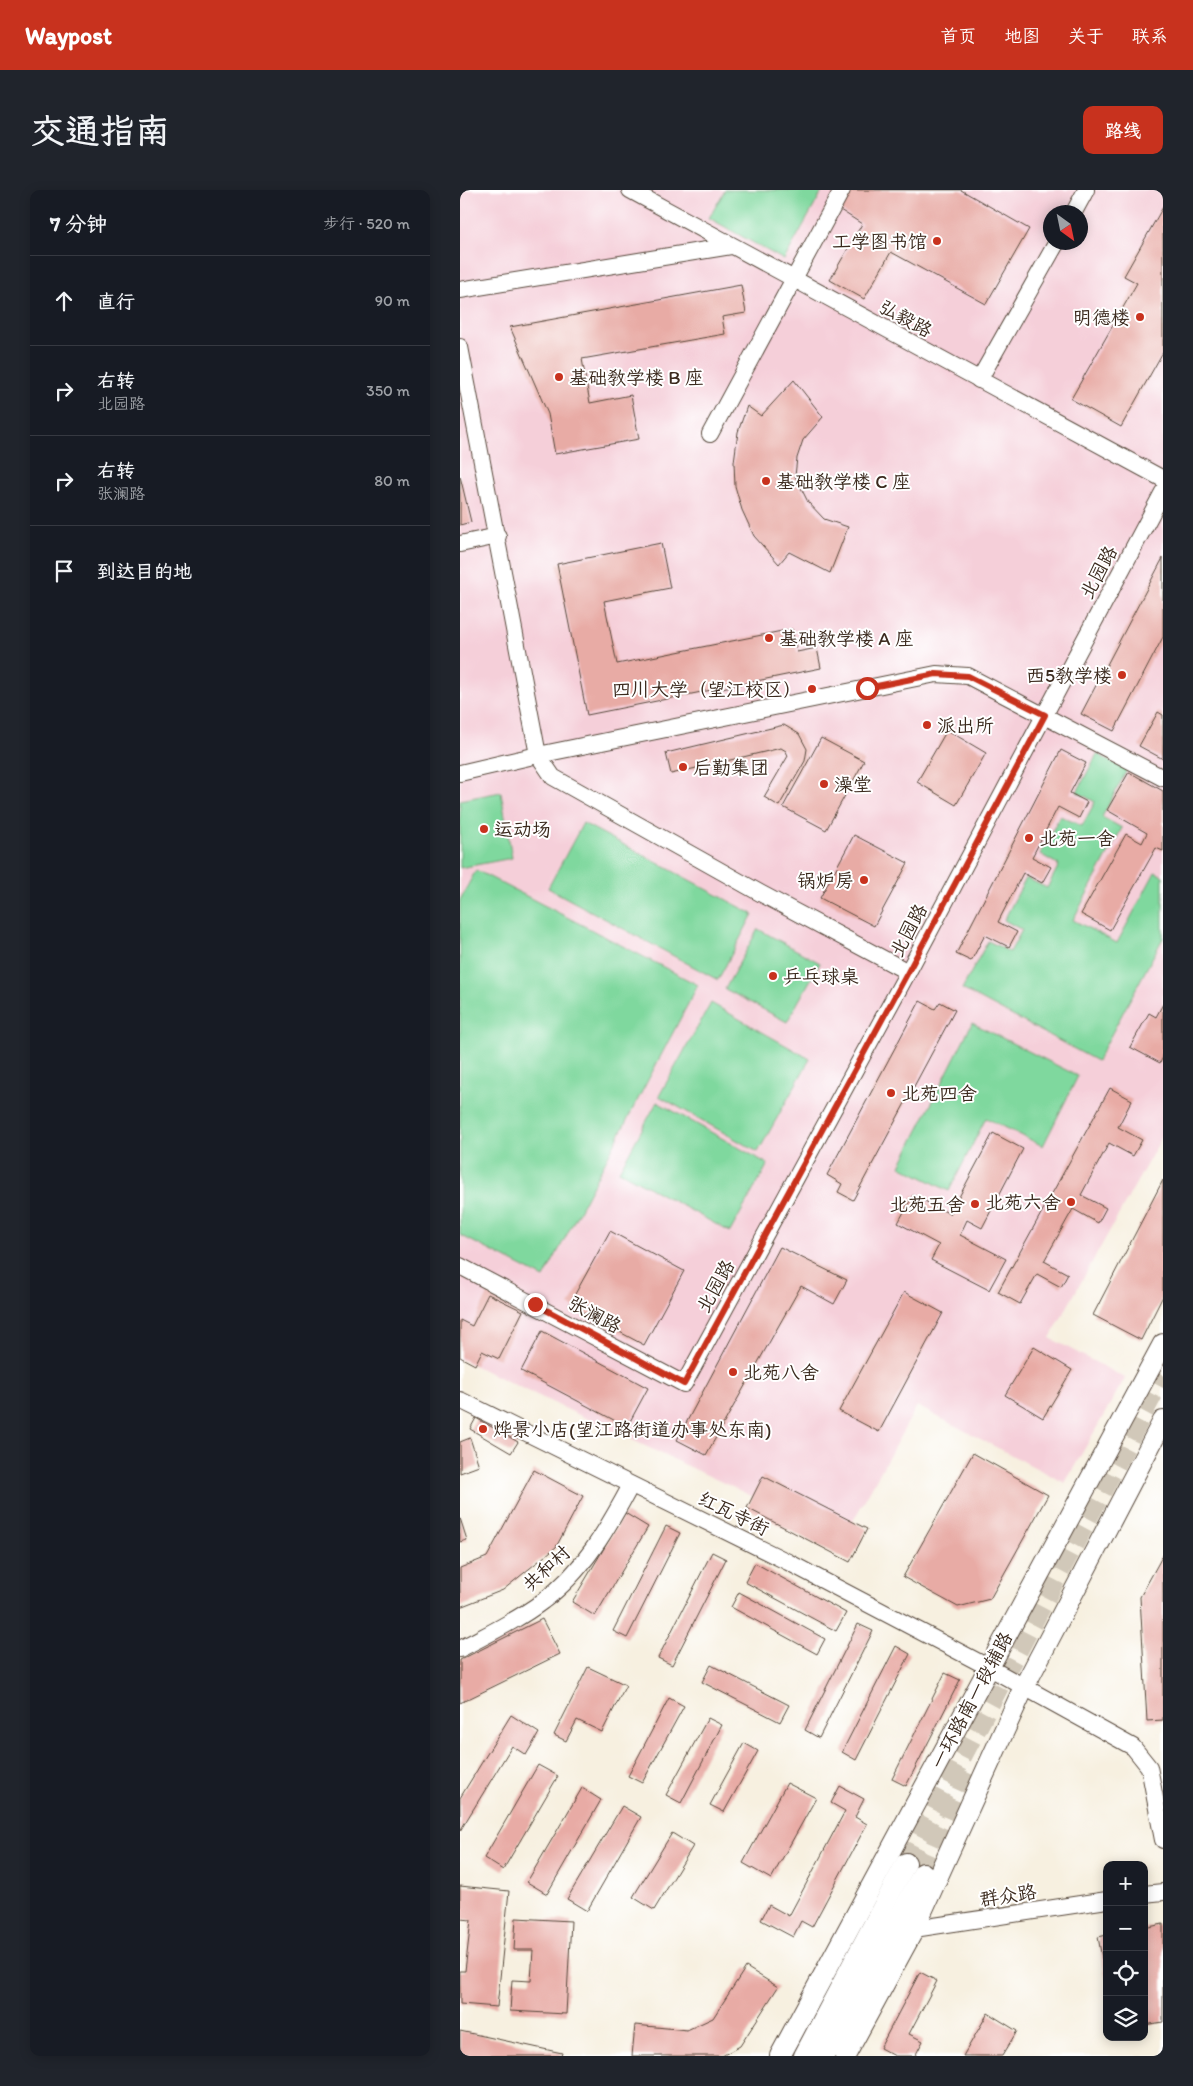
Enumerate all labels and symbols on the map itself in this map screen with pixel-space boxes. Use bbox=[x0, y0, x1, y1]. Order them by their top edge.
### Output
north arrow bbox=[1043, 205, 1088, 250]
place label: 工学图书馆 bbox=[832, 230, 927, 253]
marker: 工学图书馆 bbox=[931, 235, 943, 247]
street label: 弘毅路 bbox=[875, 295, 936, 342]
place label: 明德楼 bbox=[1073, 306, 1130, 329]
marker: 明德楼 bbox=[1134, 311, 1146, 323]
place label: 基础教学楼 B 座 bbox=[569, 366, 704, 389]
marker: 基础教学楼 B 座 bbox=[553, 371, 565, 383]
place label: 基础教学楼 C 座 bbox=[776, 470, 911, 493]
marker: 基础教学楼 C 座 bbox=[760, 475, 772, 487]
street label: 北园路 bbox=[1075, 542, 1122, 603]
place label: 基础教学楼 A 座 bbox=[779, 627, 914, 650]
marker: 基础教学楼 A 座 bbox=[763, 632, 775, 644]
place label: 西5教学楼 bbox=[1026, 664, 1112, 687]
marker: 西5教学楼 bbox=[1116, 669, 1128, 681]
route start bbox=[856, 677, 879, 700]
place label: 四川大学（望江校区） bbox=[612, 678, 802, 701]
marker: 四川大学（望江校区） bbox=[806, 683, 818, 695]
place label: 派出所 bbox=[937, 714, 994, 737]
marker: 派出所 bbox=[921, 719, 933, 731]
place label: 后勤集团 bbox=[693, 756, 769, 779]
marker: 后勤集团 bbox=[677, 761, 689, 773]
place label: 澡堂 bbox=[834, 773, 872, 796]
marker: 澡堂 bbox=[818, 778, 830, 790]
place label: 运动场 bbox=[494, 818, 551, 841]
marker: 运动场 bbox=[478, 823, 490, 835]
place label: 北苑一舍 bbox=[1039, 827, 1115, 850]
marker: 北苑一舍 bbox=[1023, 832, 1035, 844]
place label: 锅炉房 bbox=[797, 869, 854, 892]
marker: 锅炉房 bbox=[858, 874, 870, 886]
street label: 北园路 bbox=[885, 900, 932, 961]
place label: 乒乓球桌 bbox=[783, 965, 859, 988]
marker: 乒乓球桌 bbox=[767, 970, 779, 982]
place label: 北苑四舍 bbox=[901, 1082, 977, 1105]
marker: 北苑四舍 bbox=[885, 1087, 897, 1099]
place label: 北苑六舍 bbox=[985, 1191, 1061, 1214]
place label: 北苑五舍 bbox=[889, 1193, 965, 1216]
marker: 北苑六舍 bbox=[1065, 1196, 1077, 1208]
marker: 北苑五舍 bbox=[969, 1198, 981, 1210]
street label: 北园路 bbox=[692, 1256, 739, 1317]
street label: 张澜路 bbox=[564, 1291, 625, 1338]
route end bbox=[524, 1293, 547, 1316]
place label: 北苑八舍 bbox=[743, 1361, 819, 1384]
marker: 北苑八舍 bbox=[727, 1366, 739, 1378]
place label: 烨景小店(望江路街道办事处东南) bbox=[493, 1418, 771, 1441]
marker: 烨景小店(望江路街道办事处东南) bbox=[477, 1423, 489, 1435]
street label: 红瓦寺街 bbox=[695, 1486, 773, 1540]
street label: 共和村 bbox=[518, 1541, 575, 1596]
street label: 一环路南一段辅路 bbox=[926, 1628, 1017, 1773]
street label: 群众路 bbox=[978, 1880, 1038, 1911]

